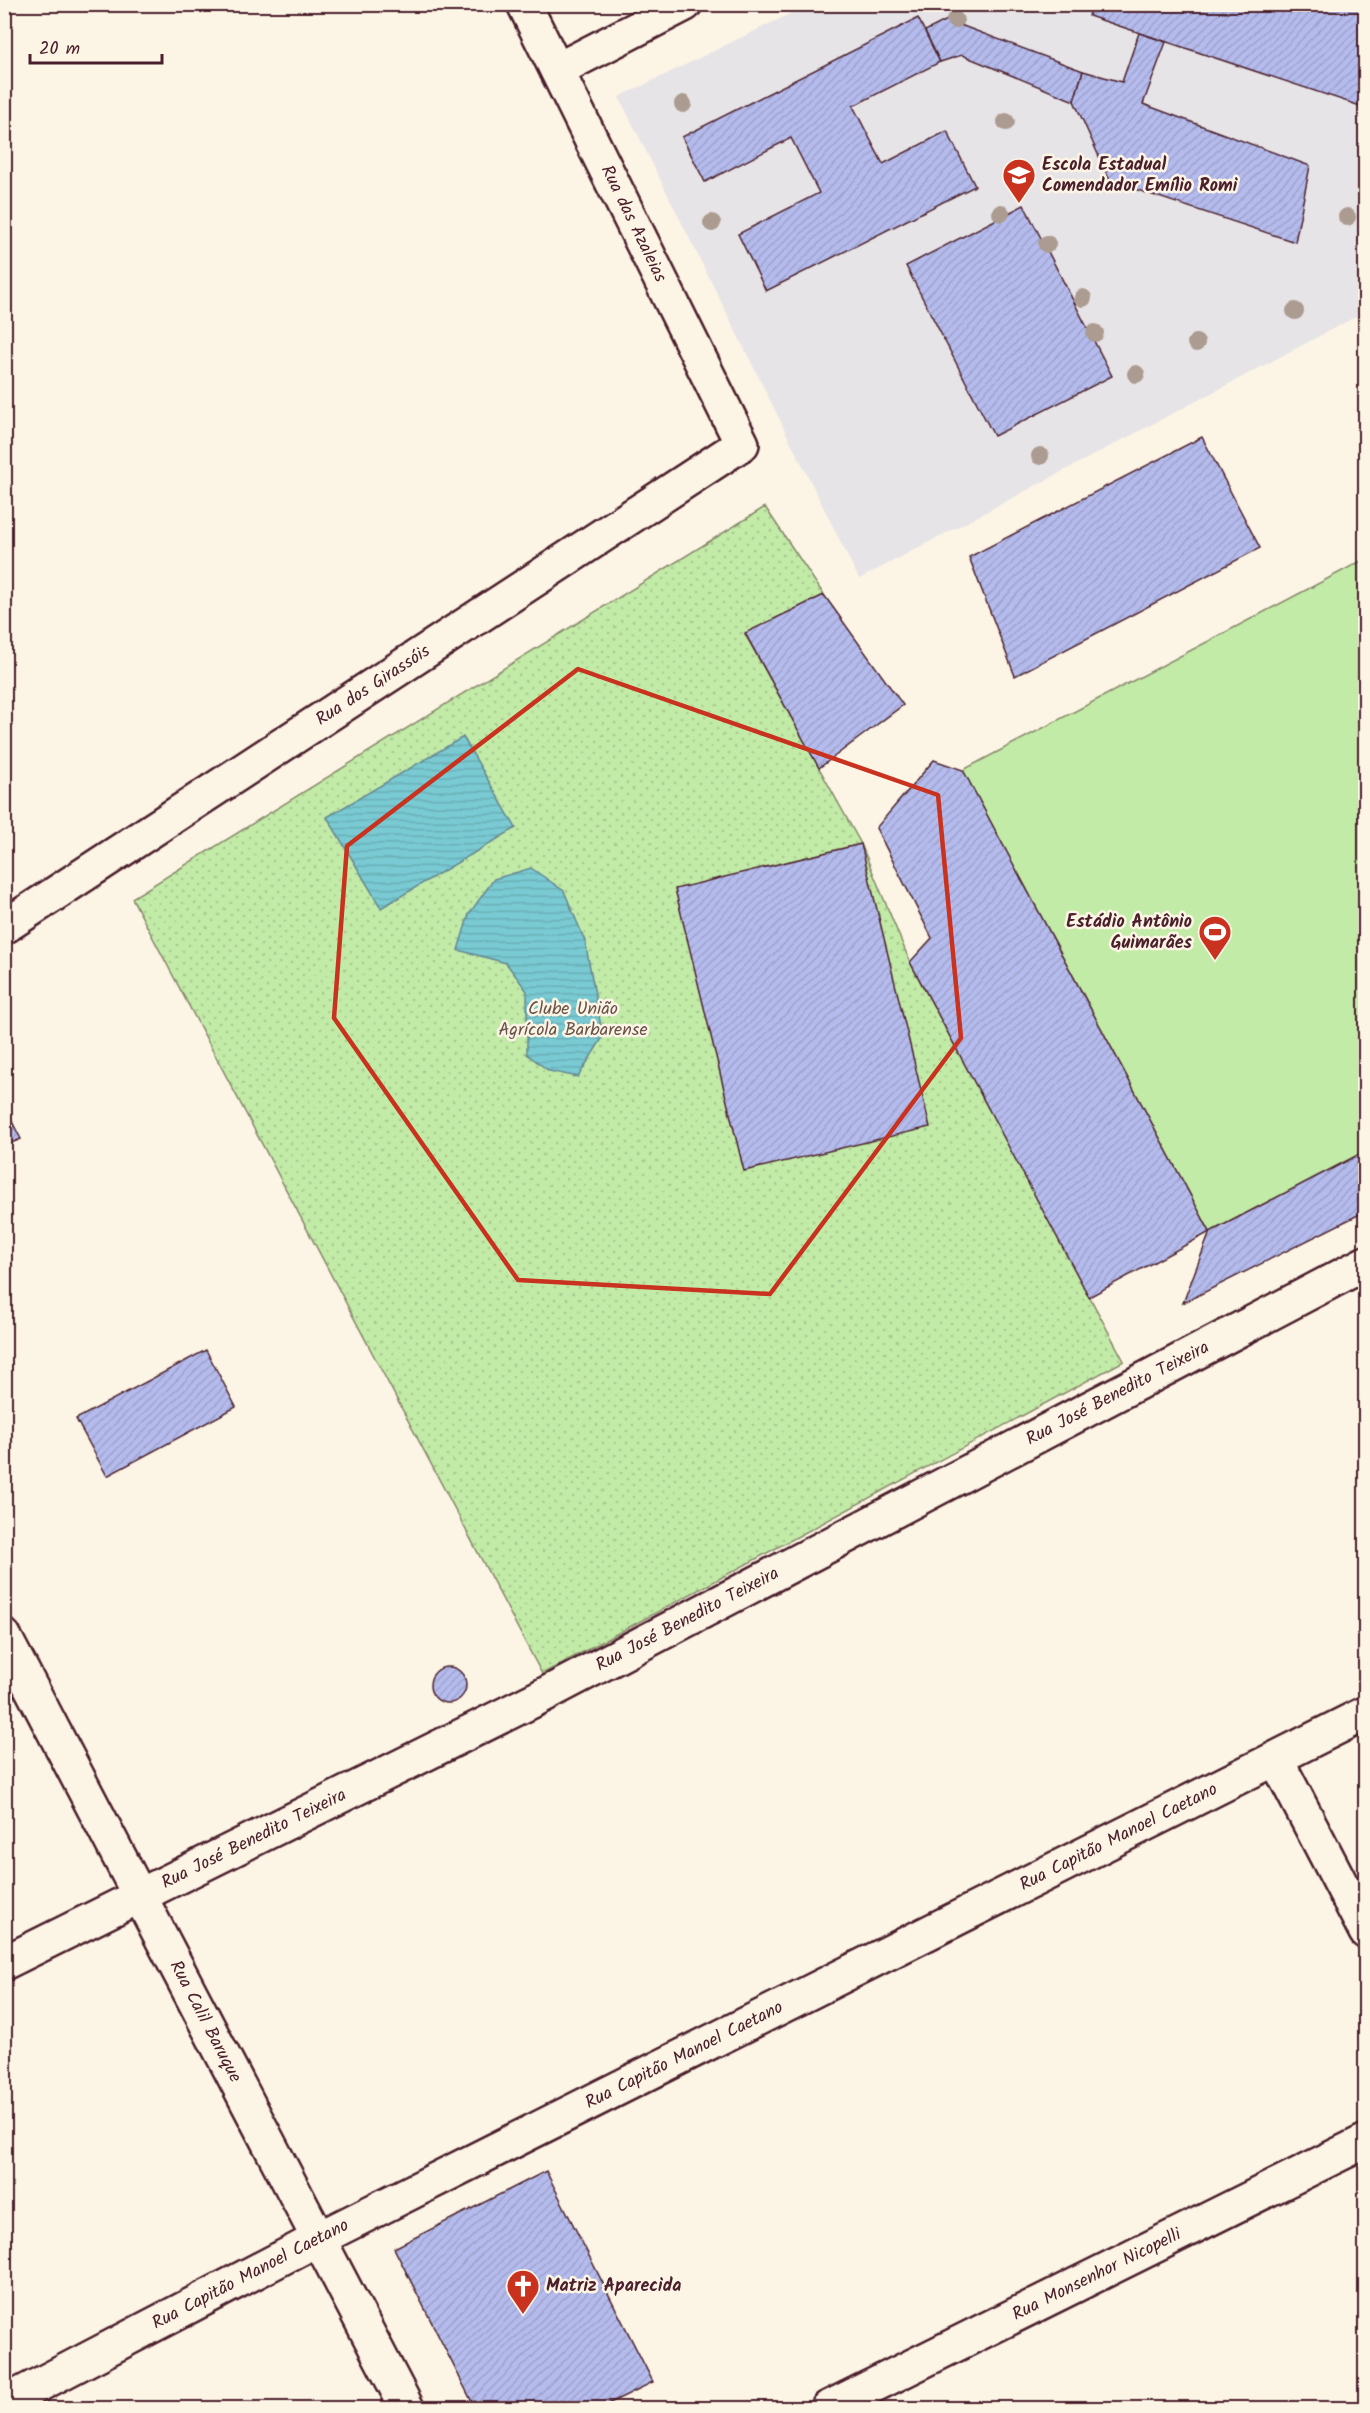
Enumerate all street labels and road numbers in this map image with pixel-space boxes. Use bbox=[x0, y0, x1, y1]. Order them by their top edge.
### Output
street label: Rua das Azaleias bbox=[592, 160, 674, 288]
street label: Rua dos Girassóis bbox=[310, 637, 436, 734]
street label: Rua José Benedito Teixeira bbox=[1021, 1333, 1215, 1454]
street label: Rua José Benedito Teixeira bbox=[591, 1559, 784, 1680]
street label: Rua Capitão Manoel Caetano bbox=[1014, 1775, 1223, 1899]
street label: Rua José Benedito Teixeira bbox=[156, 1781, 352, 1897]
street label: Rua Calil Baruque bbox=[161, 1955, 249, 2088]
street label: Rua Capitão Manoel Caetano bbox=[580, 1993, 788, 2117]
street label: Rua Capitão Manoel Caetano bbox=[147, 2211, 354, 2338]
street label: Rua Monsenhor Nicopelli bbox=[1007, 2220, 1187, 2329]

